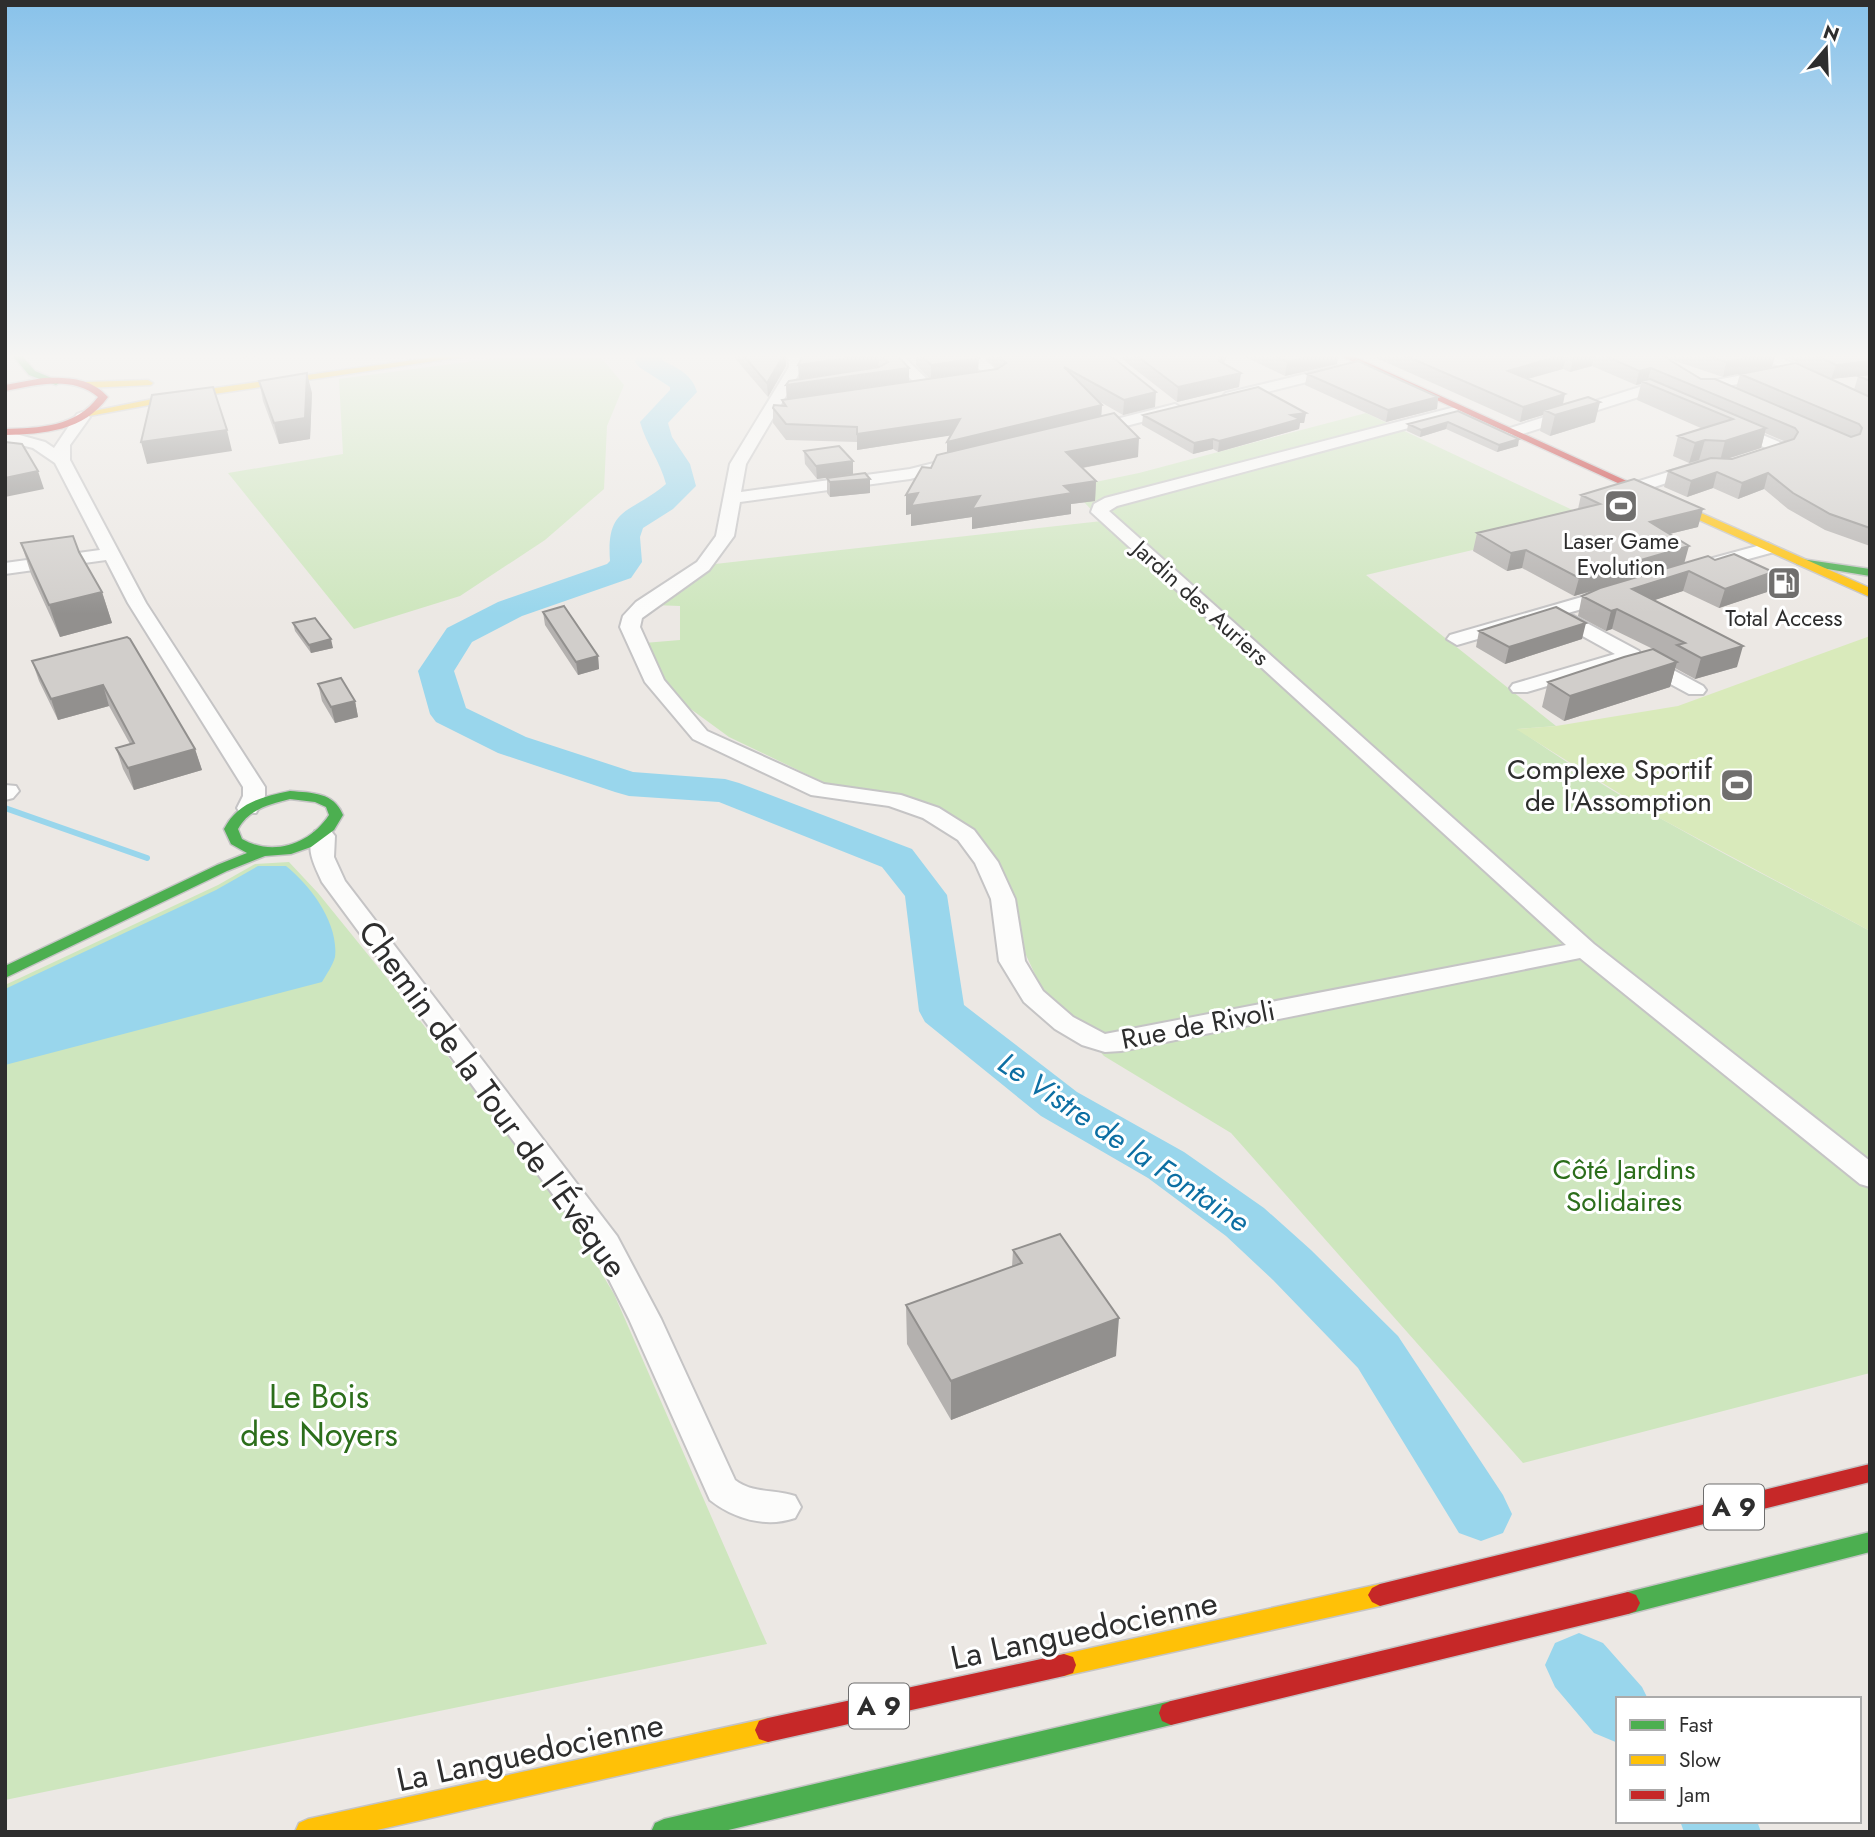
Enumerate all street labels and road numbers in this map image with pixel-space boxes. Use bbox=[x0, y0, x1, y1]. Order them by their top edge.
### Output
street label: Jardin des Auriers bbox=[1123, 530, 1277, 674]
street label: Chemin de la Tour de l'Évêque bbox=[347, 911, 639, 1287]
street label: Rue de Rivoli bbox=[1118, 990, 1278, 1060]
road number: A 9 bbox=[1704, 1484, 1764, 1530]
street label: La Languedocienne bbox=[946, 1579, 1222, 1681]
road number: A 9 bbox=[849, 1684, 909, 1728]
street label: La Languedocienne bbox=[392, 1701, 668, 1803]

